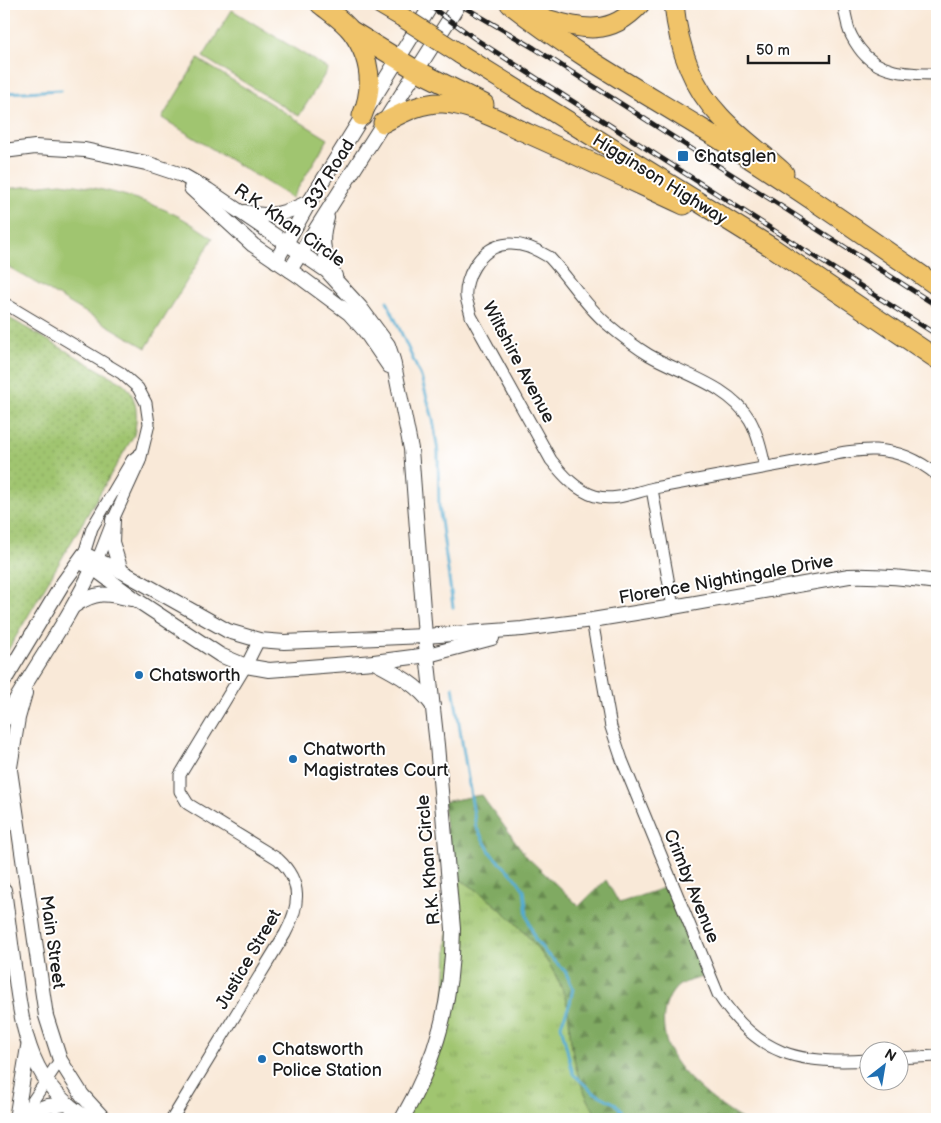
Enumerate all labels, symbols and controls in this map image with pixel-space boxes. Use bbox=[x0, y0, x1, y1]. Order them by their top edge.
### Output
scale bar bbox=[748, 32, 830, 64]
text: 50 m bbox=[756, 41, 790, 60]
street label: Higginson Highway bbox=[589, 130, 732, 230]
street label: 337 Road bbox=[300, 136, 359, 213]
place label: Chatsglen bbox=[694, 146, 776, 167]
marker: Chatsglen bbox=[676, 149, 690, 163]
street label: R.K. Khan Circle bbox=[230, 179, 349, 272]
street label: Wiltshire Avenue bbox=[478, 298, 560, 427]
street label: Florence Nightingale Drive bbox=[617, 550, 835, 609]
place label: Chatsworth bbox=[149, 665, 241, 686]
marker: Chatsworth bbox=[133, 669, 145, 681]
place label: Chatworth Magistrates Court bbox=[303, 739, 449, 781]
marker: Chatworth Magistrates Court bbox=[287, 753, 299, 765]
street label: R.K. Khan Circle bbox=[412, 794, 445, 926]
street label: Crimby Avenue bbox=[659, 826, 724, 946]
street label: Main Street bbox=[36, 894, 70, 991]
street label: Justice Street bbox=[211, 905, 286, 1013]
place label: Chatsworth Police Station bbox=[272, 1039, 382, 1081]
north arrow bbox=[858, 1040, 908, 1090]
text: N bbox=[882, 1045, 899, 1065]
marker: Chatsworth Police Station bbox=[256, 1053, 268, 1065]

